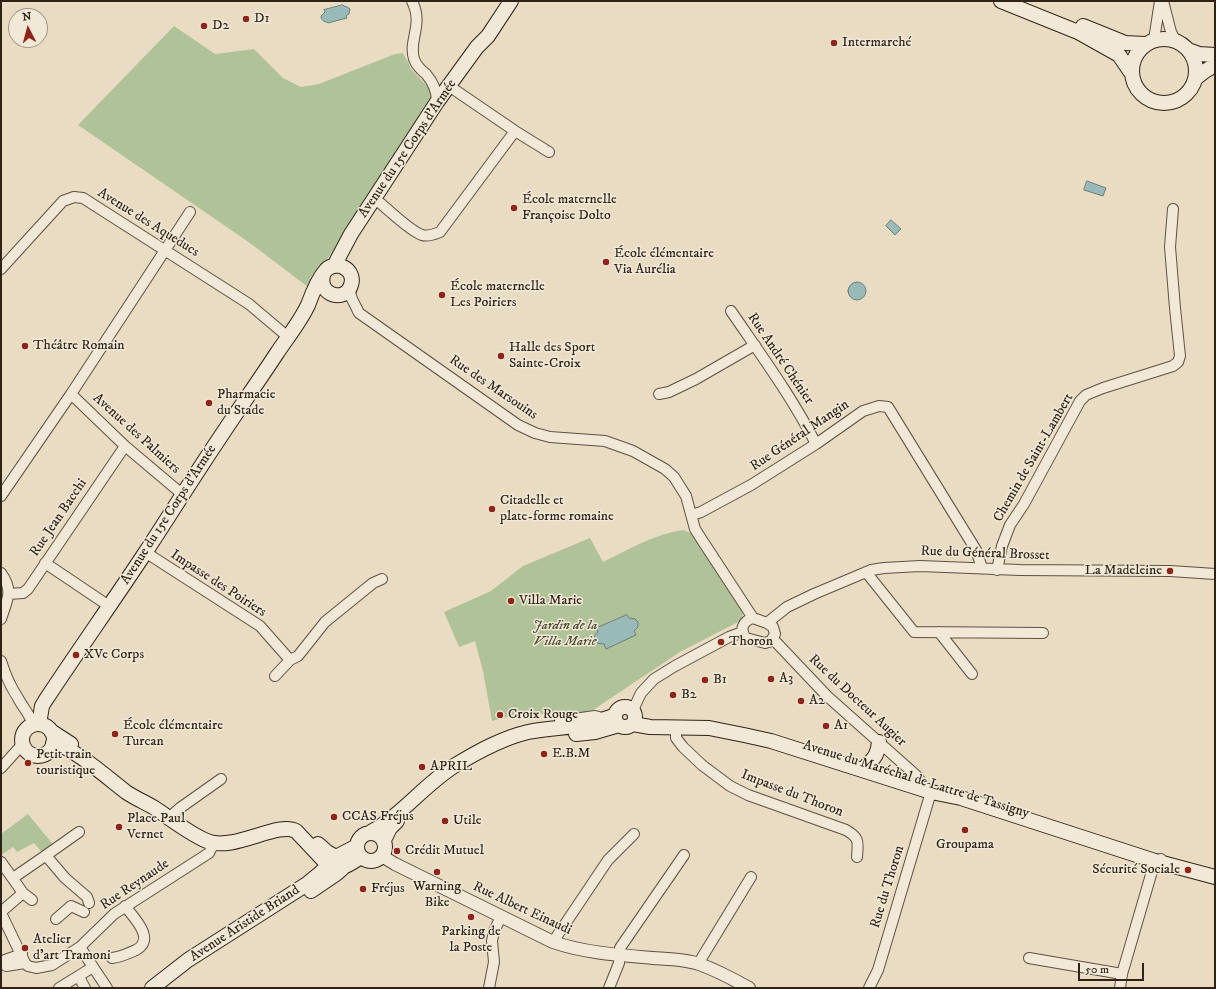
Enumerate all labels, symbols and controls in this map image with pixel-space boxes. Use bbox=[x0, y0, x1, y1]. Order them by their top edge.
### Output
north arrow bbox=[8, 8, 48, 48]
text: N bbox=[22, 10, 32, 24]
place label: D1 bbox=[254, 11, 270, 27]
marker: D1 bbox=[241, 14, 251, 24]
place label: D2 bbox=[212, 18, 229, 34]
marker: D2 bbox=[199, 21, 209, 31]
place label: Intermarché bbox=[842, 35, 911, 51]
marker: Intermarché bbox=[829, 38, 839, 48]
street label: Avenue du 15e Corps d'Armée bbox=[355, 77, 461, 221]
street label: Avenue des Aqueducs bbox=[94, 185, 202, 261]
place label: École maternelle Françoise Dolto bbox=[522, 192, 617, 224]
marker: École maternelle Françoise Dolto bbox=[509, 203, 519, 213]
place label: École élémentaire Via Aurélia bbox=[614, 246, 714, 278]
marker: École élémentaire Via Aurélia bbox=[601, 257, 611, 267]
place label: École maternelle Les Poiriers bbox=[450, 279, 545, 312]
marker: École maternelle Les Poiriers bbox=[437, 290, 447, 300]
street label: Rue André Chénier bbox=[743, 310, 817, 408]
place label: Théâtre Romain bbox=[33, 338, 125, 354]
place label: Halle des Sport Sainte-Croix bbox=[509, 340, 595, 372]
marker: Théâtre Romain bbox=[20, 341, 30, 351]
marker: Halle des Sport Sainte-Croix bbox=[496, 351, 506, 361]
street label: Rue des Marsouins bbox=[446, 352, 540, 424]
place label: Pharmacie du Stade bbox=[217, 387, 276, 420]
street label: Avenue des Palmiers bbox=[89, 390, 183, 478]
street label: Chemin de Saint-Lambert bbox=[990, 391, 1078, 525]
street label: Rue Général Mangin bbox=[747, 397, 853, 475]
marker: Pharmacie du Stade bbox=[204, 398, 214, 408]
street label: Avenue du 15e Corps d'Armée bbox=[118, 442, 220, 588]
street label: Rue Jean Bacchi bbox=[27, 476, 91, 560]
place label: Citadelle et plate-forme romaine bbox=[500, 493, 614, 526]
marker: Citadelle et plate-forme romaine bbox=[487, 504, 497, 514]
street label: Rue du Général Brosset bbox=[920, 543, 1050, 565]
street label: Impasse des Poiriers bbox=[167, 547, 269, 621]
place label: La Madeleine bbox=[1085, 563, 1162, 579]
marker: La Madeleine bbox=[1165, 566, 1175, 576]
place label: Villa Marie bbox=[519, 593, 582, 609]
marker: Villa Marie bbox=[506, 596, 516, 606]
park label: Jardin de la Villa Marie bbox=[533, 618, 597, 650]
place label: Thoron bbox=[729, 634, 773, 650]
marker: Thoron bbox=[716, 637, 726, 647]
place label: XVe Corps bbox=[84, 647, 144, 663]
marker: XVe Corps bbox=[71, 650, 81, 660]
street label: Rue du Docteur Augier bbox=[805, 651, 909, 751]
place label: A3 bbox=[779, 671, 793, 687]
place label: B1 bbox=[713, 672, 727, 688]
marker: A3 bbox=[766, 674, 776, 684]
marker: B1 bbox=[700, 675, 710, 685]
place label: B2 bbox=[681, 687, 697, 703]
marker: B2 bbox=[668, 690, 678, 700]
place label: A2 bbox=[809, 693, 825, 709]
marker: A2 bbox=[796, 696, 806, 706]
place label: Croix Rouge bbox=[508, 707, 578, 723]
marker: Croix Rouge bbox=[495, 710, 505, 720]
place label: École élémentaire Turcan bbox=[123, 718, 223, 750]
place label: A1 bbox=[834, 718, 848, 734]
marker: A1 bbox=[821, 721, 831, 731]
marker: École élémentaire Turcan bbox=[110, 729, 120, 739]
street label: Avenue du Maréchal de Lattre de Tassigny bbox=[801, 737, 1031, 823]
place label: E.B.M bbox=[552, 746, 590, 762]
place label: Petit train touristique bbox=[36, 747, 95, 780]
marker: E.B.M bbox=[539, 749, 549, 759]
marker: Petit train touristique bbox=[23, 758, 33, 768]
place label: APRIL bbox=[430, 759, 472, 775]
marker: APRIL bbox=[417, 762, 427, 772]
street label: Impasse du Thoron bbox=[739, 767, 845, 821]
place label: CCAS Fréjus bbox=[342, 809, 414, 825]
place label: Place Paul Vernet bbox=[127, 811, 185, 844]
marker: CCAS Fréjus bbox=[329, 812, 339, 822]
place label: Utile bbox=[453, 813, 482, 829]
marker: Utile bbox=[440, 816, 450, 826]
marker: Place Paul Vernet bbox=[114, 822, 124, 832]
marker: Groupama bbox=[960, 825, 970, 835]
place label: Groupama bbox=[936, 837, 994, 853]
place label: Crédit Mutuel bbox=[405, 843, 484, 859]
street label: Rue du Thoron bbox=[867, 844, 909, 930]
marker: Crédit Mutuel bbox=[392, 846, 402, 856]
street label: Rue Reynaude bbox=[97, 856, 173, 914]
place label: Sécurité Sociale bbox=[1092, 862, 1180, 878]
marker: Sécurité Sociale bbox=[1183, 865, 1193, 875]
marker: Warning Bike bbox=[432, 867, 442, 877]
place label: Warning Bike bbox=[413, 879, 461, 912]
street label: Rue Albert Einaudi bbox=[470, 879, 574, 939]
place label: Fréjus bbox=[371, 881, 405, 897]
street label: Avenue Aristide Briand bbox=[187, 882, 303, 966]
marker: Fréjus bbox=[358, 884, 368, 894]
marker: Parking de la Poste bbox=[466, 912, 476, 922]
place label: Parking de la Poste bbox=[441, 924, 501, 956]
place label: Atelier d'art Tramoni bbox=[33, 932, 111, 964]
marker: Atelier d'art Tramoni bbox=[20, 943, 30, 953]
scale bar bbox=[1080, 955, 1146, 981]
text: 50 m bbox=[1085, 962, 1109, 977]

